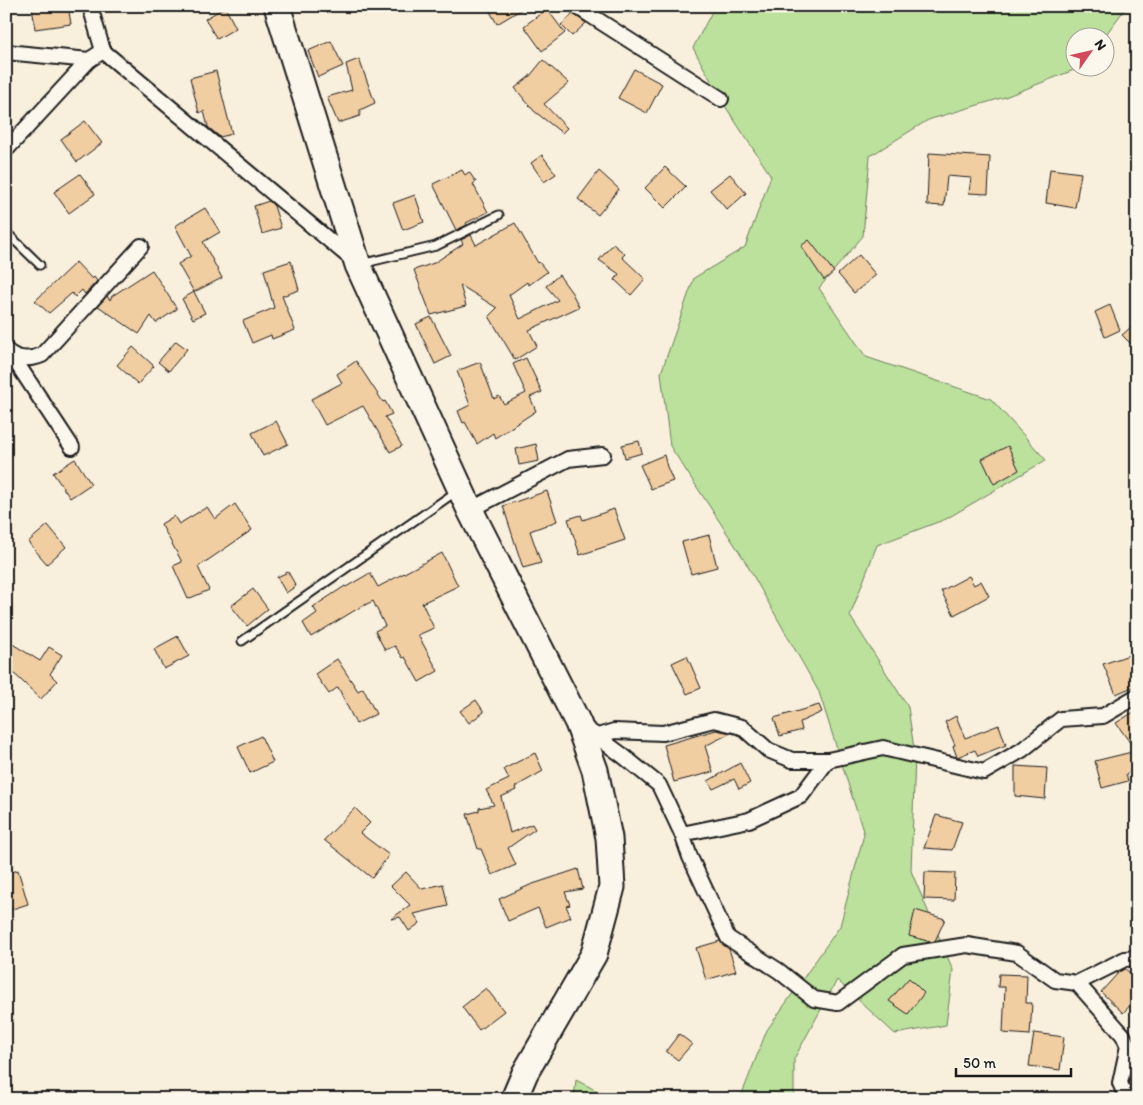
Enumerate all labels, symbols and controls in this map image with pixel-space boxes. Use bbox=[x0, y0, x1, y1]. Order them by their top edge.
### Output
north arrow bbox=[1066, 28, 1116, 78]
text: N bbox=[1091, 36, 1110, 54]
scale bar bbox=[956, 1045, 1070, 1077]
text: 50 m bbox=[963, 1054, 996, 1072]

